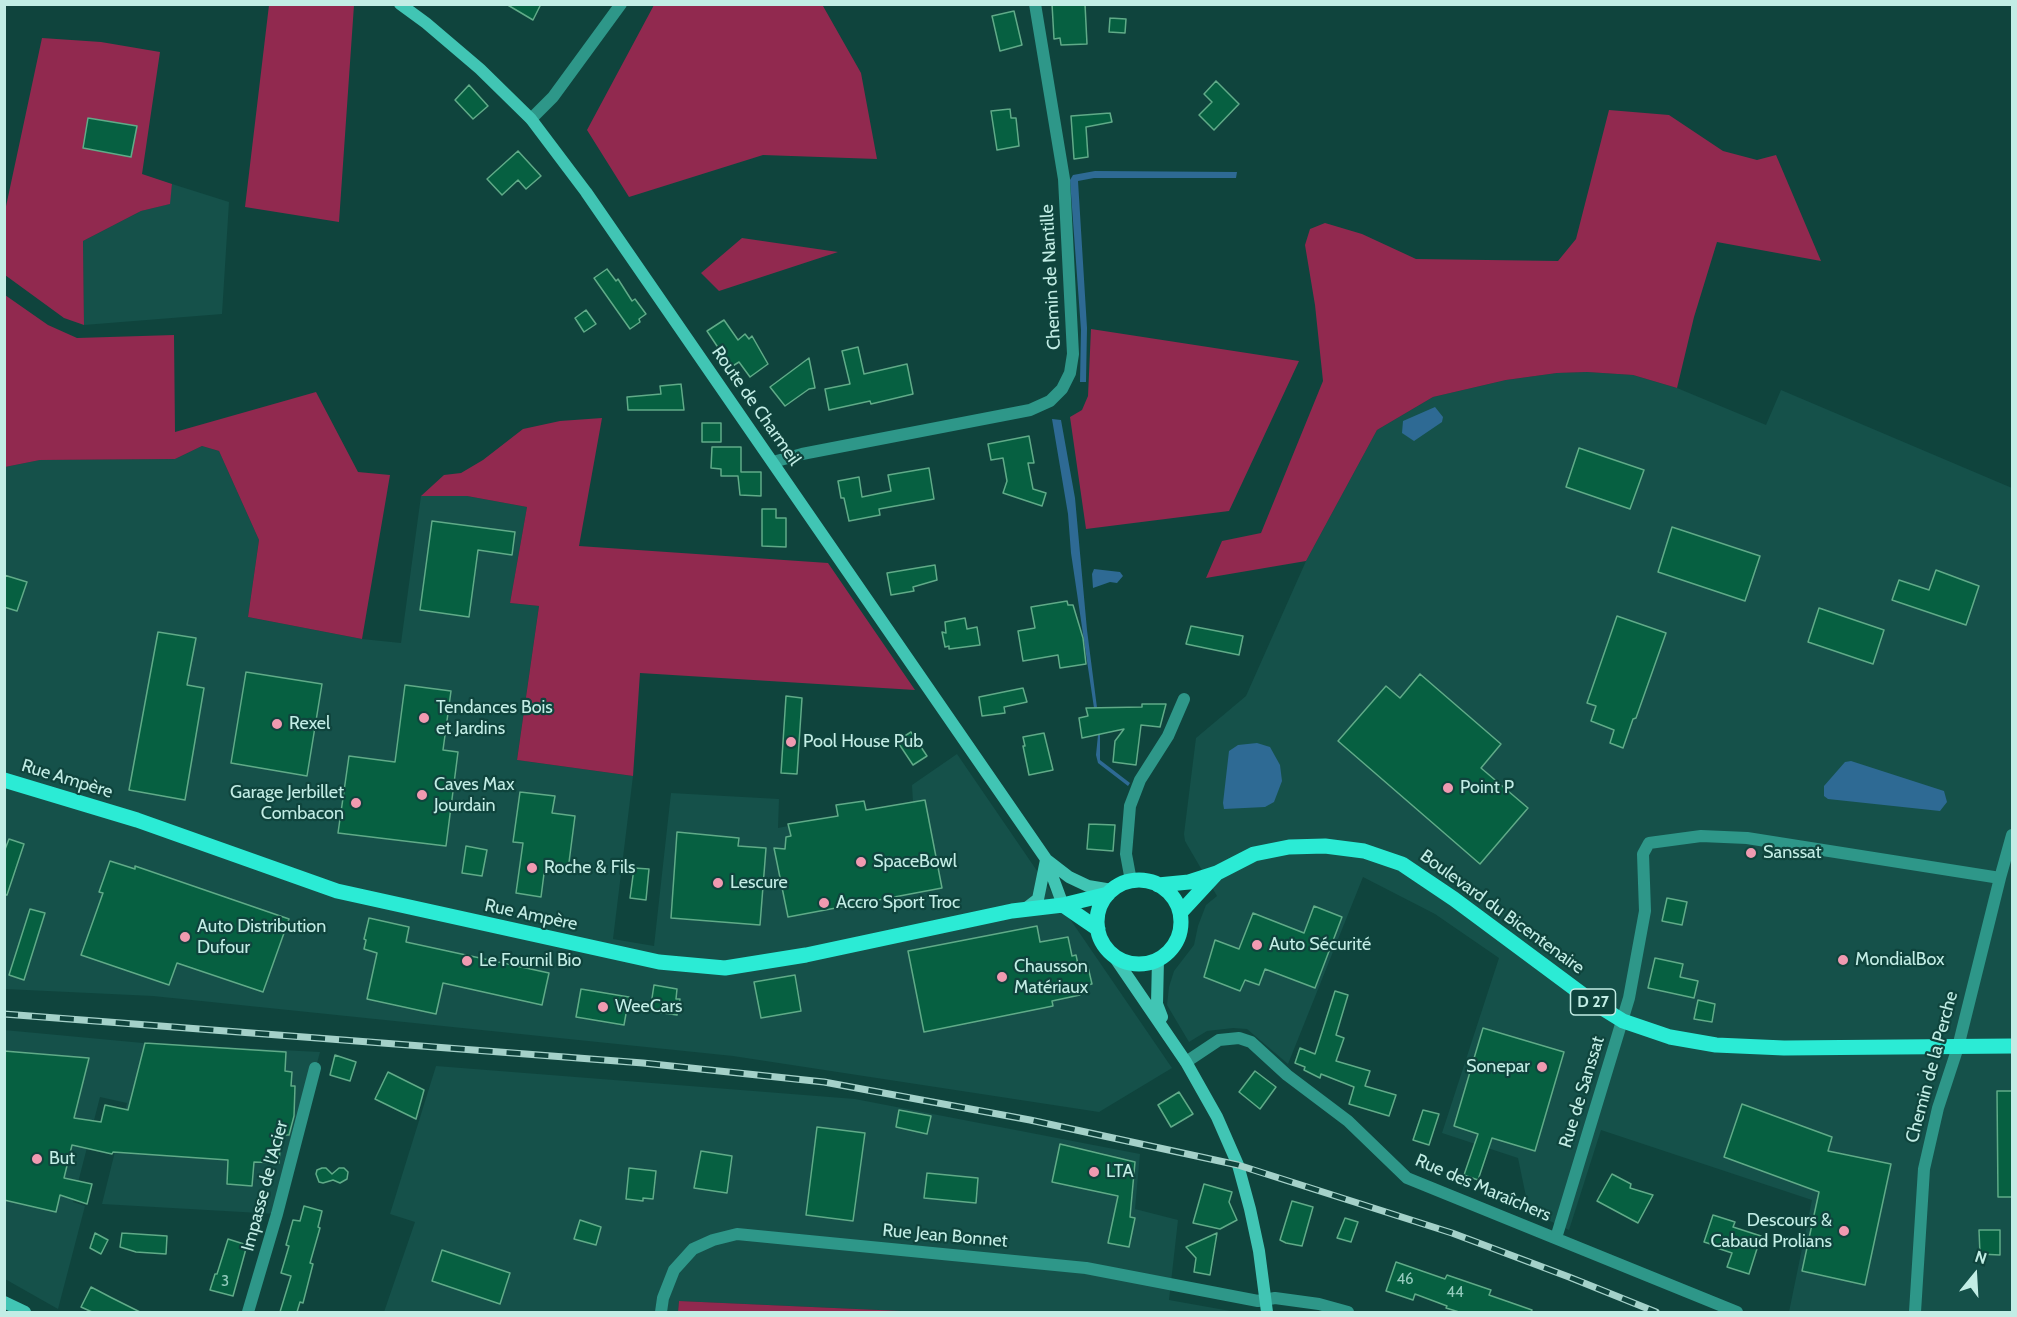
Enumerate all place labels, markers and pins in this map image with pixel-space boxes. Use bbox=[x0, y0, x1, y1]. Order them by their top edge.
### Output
place label: Tendances Bois et Jardins bbox=[436, 697, 553, 740]
marker: Tendances Bois et Jardins bbox=[417, 711, 431, 725]
place label: Rexel bbox=[289, 713, 330, 735]
marker: Rexel bbox=[270, 717, 284, 731]
place label: Pool House Pub bbox=[803, 731, 923, 753]
marker: Pool House Pub bbox=[784, 735, 798, 749]
place label: Caves Max Jourdain bbox=[434, 774, 514, 816]
place label: Point P bbox=[1460, 777, 1514, 799]
marker: Point P bbox=[1441, 781, 1455, 795]
place label: Garage Jerbillet Combacon bbox=[230, 782, 344, 824]
marker: Caves Max Jourdain bbox=[415, 788, 429, 802]
marker: Garage Jerbillet Combacon bbox=[349, 796, 363, 810]
place label: Sanssat bbox=[1763, 842, 1822, 864]
marker: Sanssat bbox=[1744, 846, 1758, 860]
place label: SpaceBowl bbox=[873, 851, 957, 873]
marker: SpaceBowl bbox=[854, 855, 868, 869]
place label: Roche & Fils bbox=[544, 857, 635, 879]
marker: Roche & Fils bbox=[525, 861, 539, 875]
place label: Lescure bbox=[730, 872, 788, 894]
marker: Lescure bbox=[711, 876, 725, 890]
place label: Accro Sport Troc bbox=[836, 892, 960, 914]
marker: Accro Sport Troc bbox=[817, 896, 831, 910]
place label: Auto Distribution Dufour bbox=[197, 916, 326, 958]
marker: Auto Distribution Dufour bbox=[178, 930, 192, 944]
place label: Auto Sécurité bbox=[1269, 934, 1371, 956]
marker: Auto Sécurité bbox=[1250, 938, 1264, 952]
place label: MondialBox bbox=[1855, 949, 1945, 971]
place label: Le Fournil Bio bbox=[479, 950, 581, 972]
marker: MondialBox bbox=[1836, 953, 1850, 967]
marker: Le Fournil Bio bbox=[460, 954, 474, 968]
place label: Chausson Matériaux bbox=[1014, 956, 1088, 998]
marker: Chausson Matériaux bbox=[995, 970, 1009, 984]
place label: WeeCars bbox=[615, 996, 683, 1018]
marker: WeeCars bbox=[596, 1000, 610, 1014]
place label: Sonepar bbox=[1466, 1056, 1530, 1078]
marker: Sonepar bbox=[1535, 1060, 1549, 1074]
place label: But bbox=[49, 1148, 75, 1170]
marker: But bbox=[30, 1152, 44, 1166]
place label: LTA bbox=[1106, 1161, 1134, 1183]
marker: LTA bbox=[1087, 1165, 1101, 1179]
place label: Descours & Cabaud Prolians bbox=[1710, 1210, 1832, 1252]
marker: Descours & Cabaud Prolians bbox=[1837, 1224, 1851, 1238]

